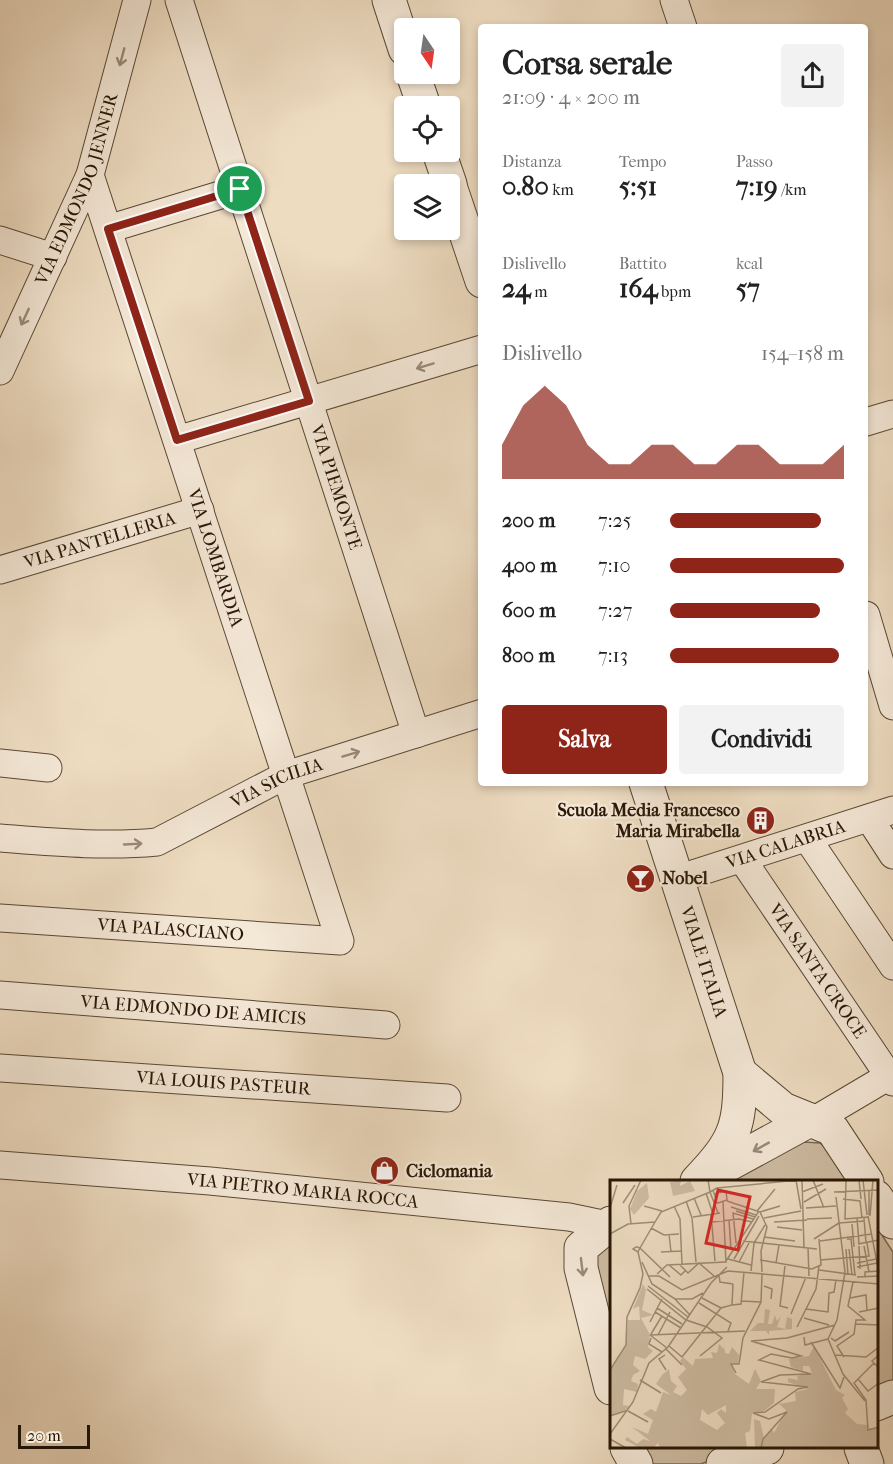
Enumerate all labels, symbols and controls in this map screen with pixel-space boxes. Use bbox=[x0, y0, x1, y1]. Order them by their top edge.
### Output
north arrow bbox=[394, 18, 460, 84]
map controls bbox=[394, 18, 460, 240]
text: Corsa serale bbox=[502, 44, 672, 83]
button: share bbox=[781, 44, 844, 107]
one-way arrow bbox=[116, 47, 127, 66]
text: 21:09 · 4 × 200 m bbox=[502, 86, 640, 109]
street label: VIA EDMONDO JENNER bbox=[30, 90, 122, 289]
button: locate bbox=[394, 96, 460, 162]
text: Distanza bbox=[502, 152, 562, 171]
text: Tempo bbox=[619, 152, 666, 171]
text: Passo bbox=[736, 152, 773, 171]
pin bbox=[214, 163, 265, 214]
text: 0.80 bbox=[502, 171, 549, 202]
text: 5:51 bbox=[619, 171, 657, 202]
text: 7:19 bbox=[736, 171, 778, 202]
icon: arrive bbox=[223, 172, 256, 205]
button: layers bbox=[394, 174, 460, 240]
text: km bbox=[549, 180, 574, 199]
text: /km bbox=[778, 180, 807, 199]
text: Dislivello bbox=[502, 254, 566, 273]
text: Battito bbox=[619, 254, 667, 273]
text: kcal bbox=[736, 254, 763, 273]
text: 24 bbox=[502, 273, 531, 304]
text: 164 bbox=[619, 273, 658, 304]
text: 57 bbox=[736, 273, 760, 304]
text: m bbox=[531, 282, 547, 301]
text: bpm bbox=[658, 282, 691, 301]
one-way arrow bbox=[19, 308, 31, 326]
text: Dislivello bbox=[502, 342, 582, 365]
text: 154–158 m bbox=[761, 342, 844, 365]
one-way arrow bbox=[416, 361, 435, 372]
street label: VIA PIEMONTE bbox=[306, 421, 366, 552]
street label: VIA LOMBARDIA bbox=[182, 485, 247, 630]
street label: VIA PANTELLERIA bbox=[20, 507, 178, 573]
text: 200 m bbox=[502, 509, 555, 532]
text: 7:25 bbox=[598, 509, 631, 532]
text: 400 m bbox=[502, 554, 557, 577]
text: 7:10 bbox=[598, 554, 631, 577]
text: 600 m bbox=[502, 599, 556, 622]
text: 7:27 bbox=[598, 599, 632, 622]
text: 800 m bbox=[502, 644, 555, 667]
text: 7:13 bbox=[598, 644, 628, 667]
button: Salva bbox=[502, 705, 667, 774]
button: Condividi bbox=[679, 705, 844, 774]
one-way arrow bbox=[341, 748, 360, 759]
street label: VIA SICILIA bbox=[226, 753, 326, 813]
place label: Scuola Media Francesco Maria Mirabella bbox=[558, 800, 741, 842]
building icon: Scuola Media Francesco Maria Mirabella bbox=[745, 804, 777, 836]
street label: VIA CALABRIA bbox=[722, 815, 848, 874]
one-way arrow bbox=[123, 838, 143, 849]
bar icon: Nobel bbox=[625, 862, 657, 894]
place label: Nobel bbox=[662, 868, 709, 889]
street label: VIA SANTA CROCE bbox=[764, 899, 871, 1042]
street label: VIALE ITALIA bbox=[676, 902, 732, 1021]
street label: VIA PALASCIANO bbox=[96, 914, 245, 945]
street label: VIA EDMONDO DE AMICIS bbox=[79, 991, 307, 1029]
street label: VIA LOUIS PASTEUR bbox=[135, 1067, 312, 1099]
one-way arrow bbox=[753, 1142, 771, 1153]
shop icon: Ciclomania bbox=[369, 1155, 401, 1187]
place label: Ciclomania bbox=[406, 1161, 493, 1182]
street label: VIA PIETRO MARIA ROCCA bbox=[185, 1169, 420, 1212]
inset map bbox=[610, 1180, 878, 1449]
one-way arrow bbox=[577, 1257, 588, 1276]
scale bar bbox=[18, 1422, 90, 1450]
text: 20 m bbox=[27, 1426, 61, 1445]

